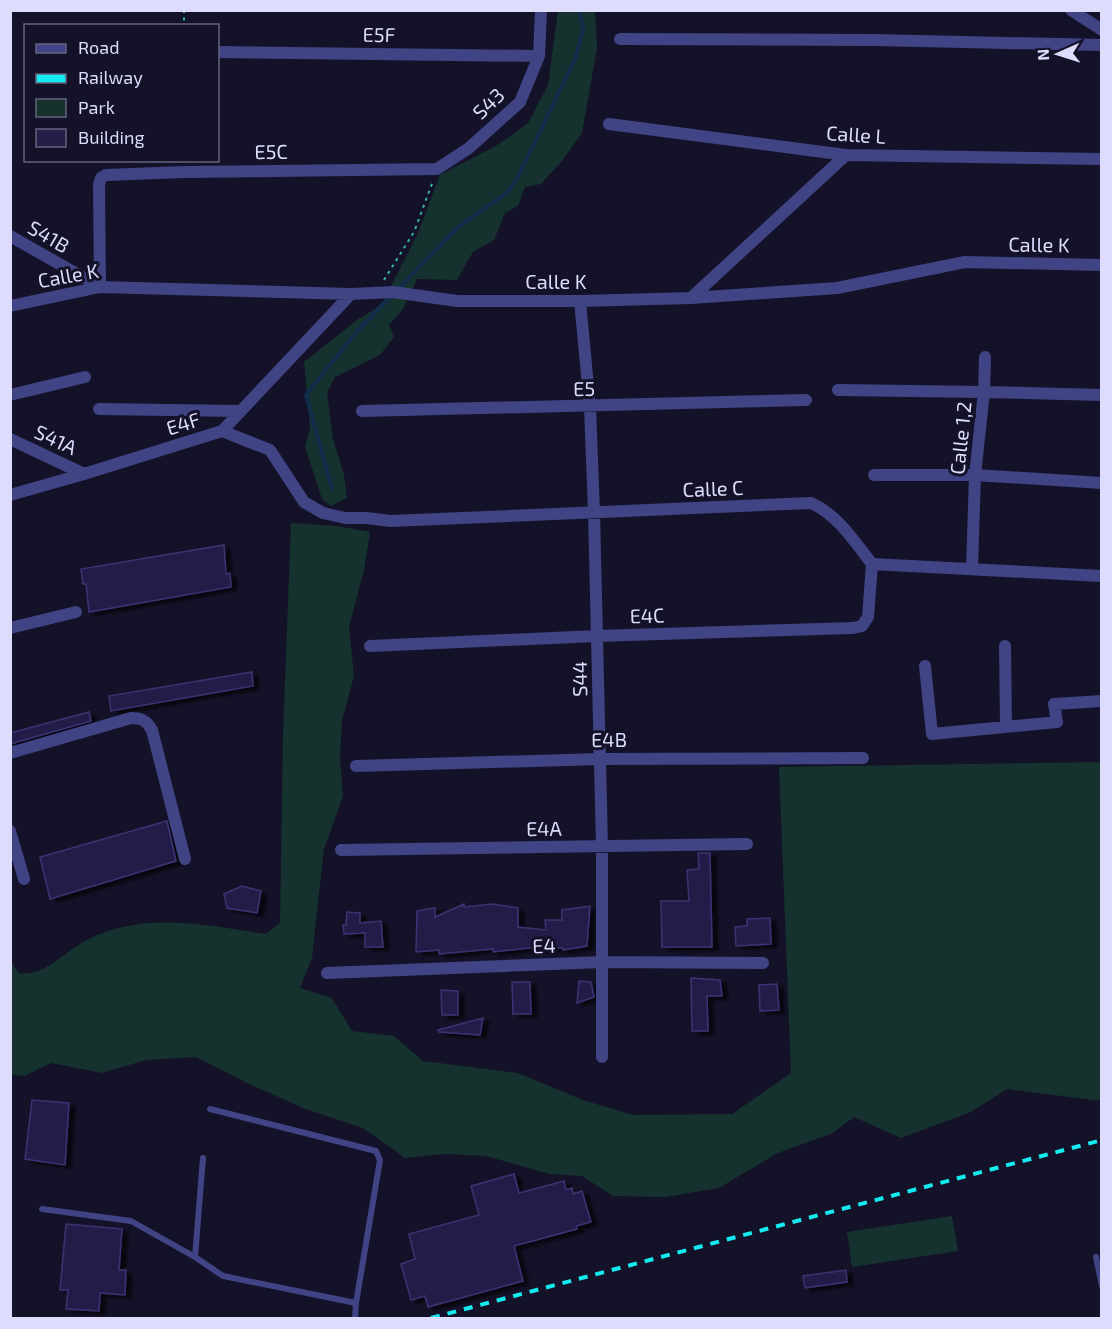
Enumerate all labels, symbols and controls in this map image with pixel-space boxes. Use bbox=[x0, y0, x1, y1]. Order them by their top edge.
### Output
street label: E5F bbox=[362, 22, 396, 46]
legend bbox=[24, 24, 219, 162]
north arrow bbox=[1028, 24, 1088, 84]
text: Road bbox=[78, 36, 119, 58]
text: N bbox=[1033, 49, 1052, 61]
text: Railway bbox=[78, 66, 143, 88]
street label: S43 bbox=[467, 82, 509, 124]
text: Park bbox=[78, 96, 115, 118]
street label: Calle L bbox=[825, 120, 887, 148]
text: Building bbox=[78, 126, 145, 148]
street label: E5C bbox=[254, 139, 288, 163]
street label: S41B bbox=[24, 215, 74, 257]
street label: Calle K bbox=[1008, 231, 1070, 257]
street label: Calle K bbox=[36, 258, 100, 292]
street label: Calle K bbox=[525, 269, 587, 293]
street label: E5 bbox=[573, 376, 595, 400]
street label: Calle 1,2 bbox=[944, 400, 976, 476]
street label: E4F bbox=[163, 406, 203, 439]
street label: S41A bbox=[31, 419, 81, 459]
street label: Calle C bbox=[682, 475, 744, 501]
street label: E4C bbox=[629, 602, 665, 628]
street label: S44 bbox=[567, 661, 591, 697]
street label: E4B bbox=[591, 727, 627, 751]
street label: E4A bbox=[526, 816, 563, 840]
street label: E4 bbox=[532, 933, 556, 957]

